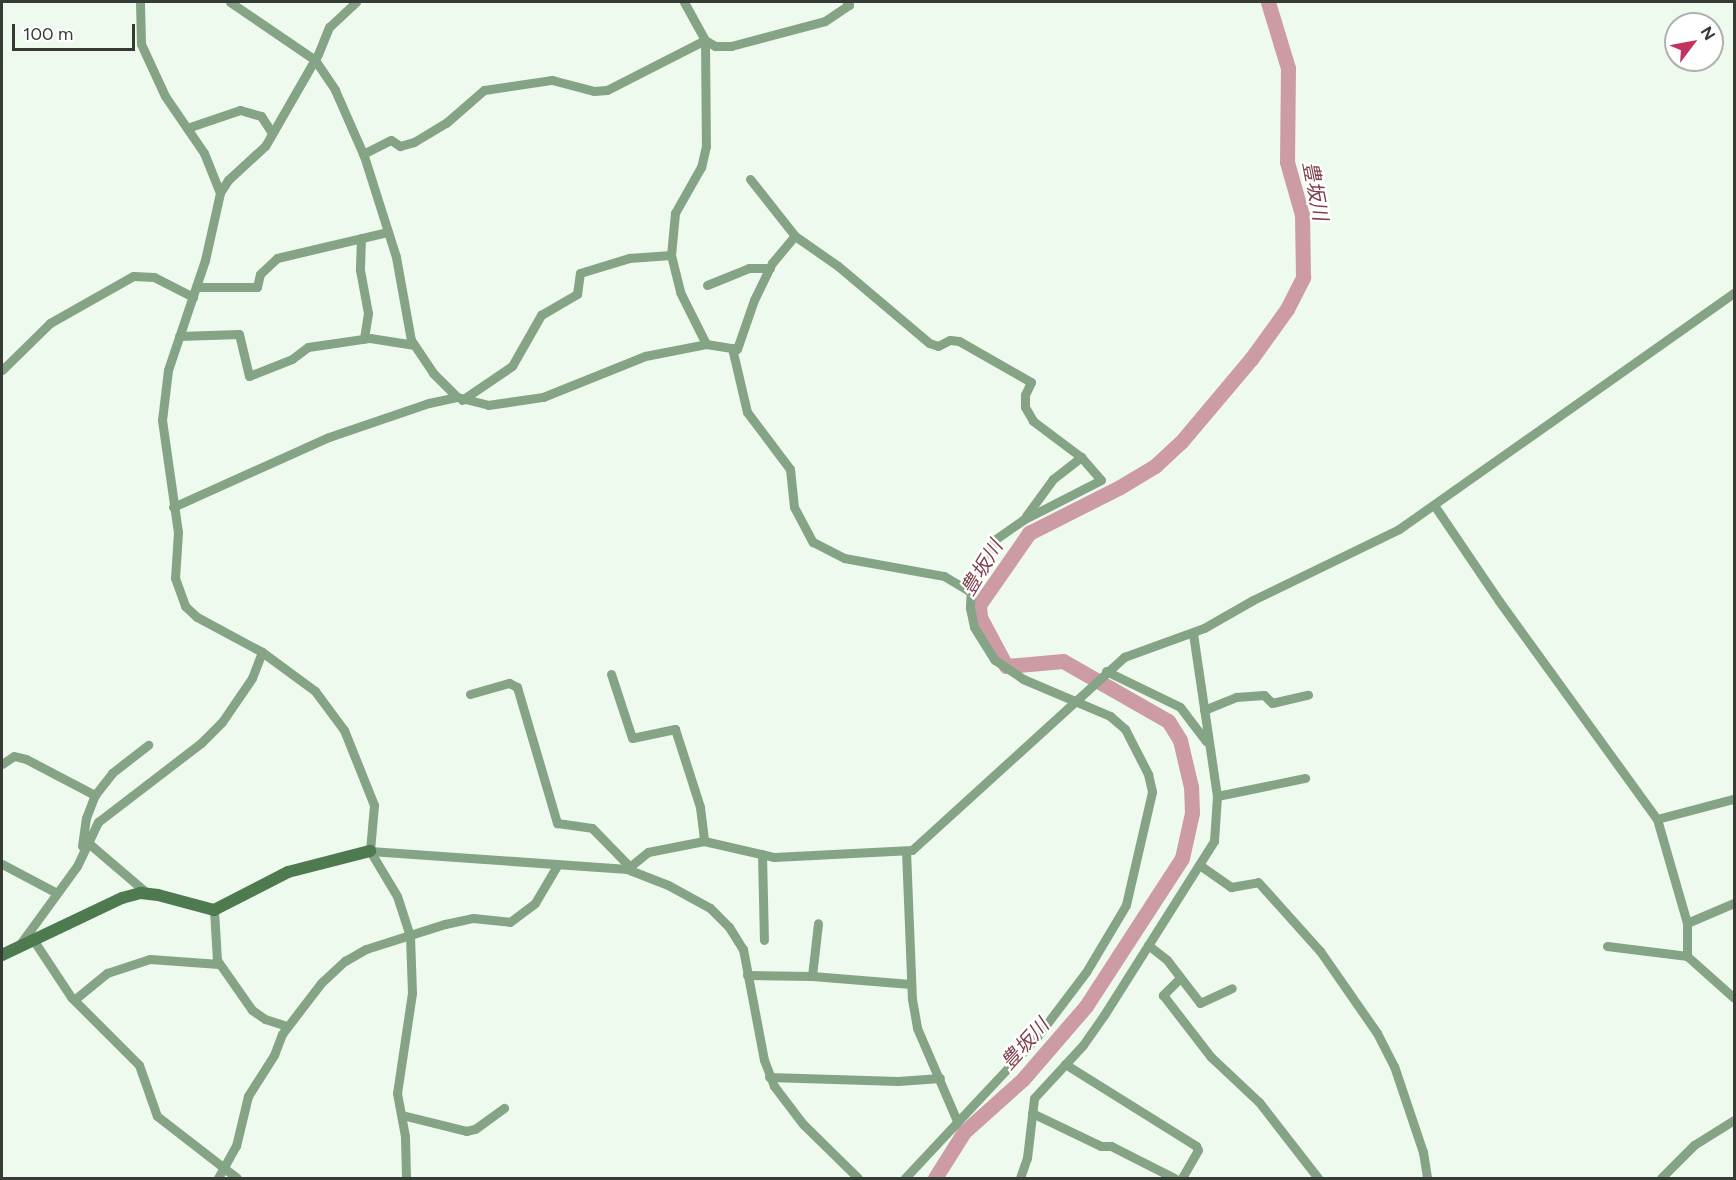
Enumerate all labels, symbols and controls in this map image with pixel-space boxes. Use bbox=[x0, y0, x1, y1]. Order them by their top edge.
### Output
scale bar bbox=[15, 12, 138, 50]
north arrow bbox=[1664, 12, 1724, 72]
text: 100 m bbox=[23, 23, 73, 45]
text: N bbox=[1697, 23, 1719, 44]
water label: 豊坂川 bbox=[1297, 159, 1333, 223]
water label: 豊坂川 bbox=[956, 536, 1008, 600]
water label: 豊坂川 bbox=[996, 1014, 1054, 1074]

